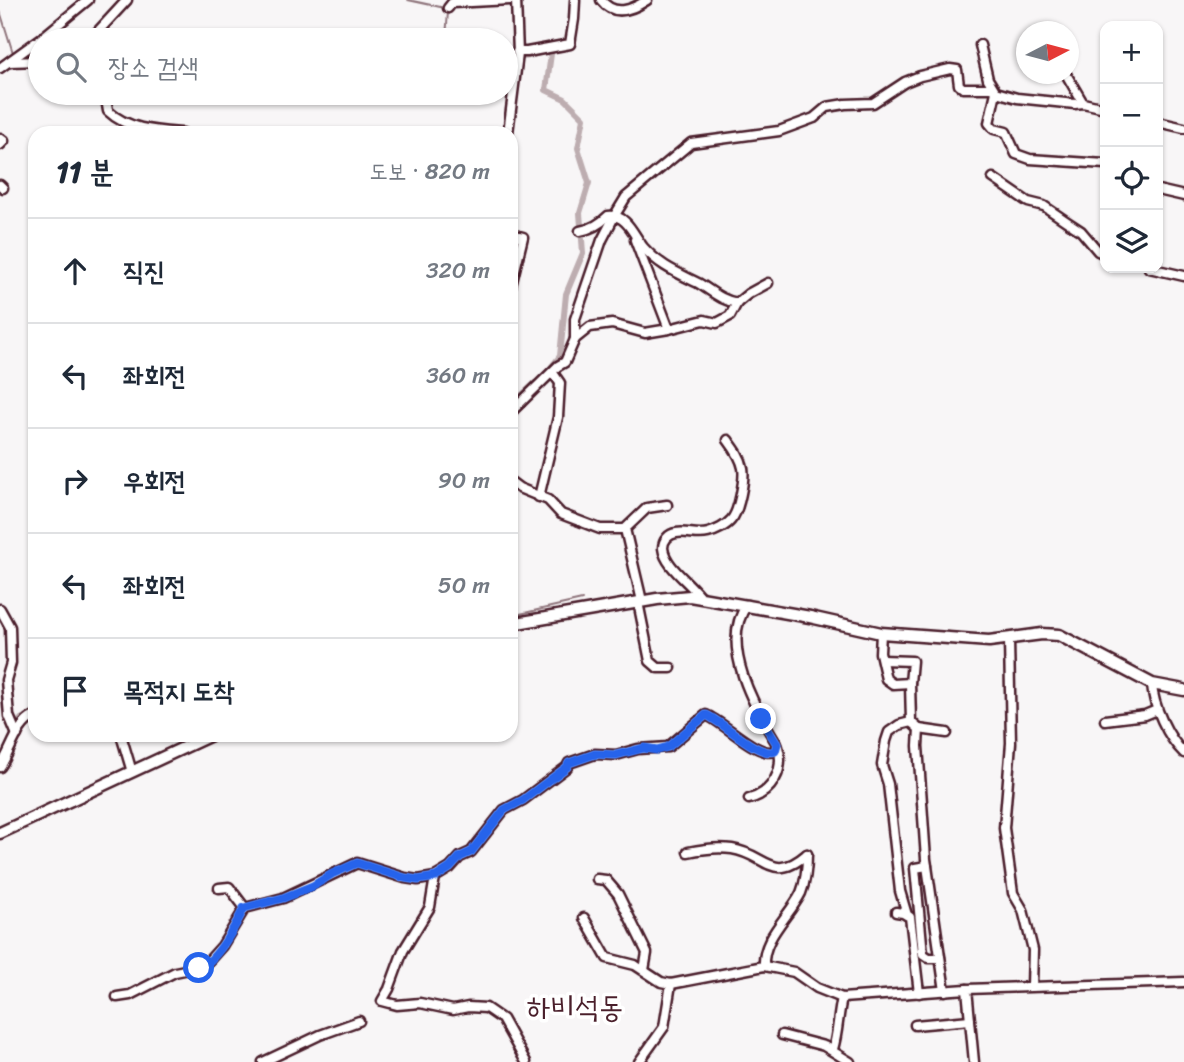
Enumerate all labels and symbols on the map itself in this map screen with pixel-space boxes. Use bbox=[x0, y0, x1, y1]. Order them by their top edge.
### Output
north arrow bbox=[1016, 21, 1079, 84]
route end bbox=[745, 703, 776, 734]
route start bbox=[183, 952, 214, 983]
district label: 하비석동 bbox=[527, 980, 623, 1034]

